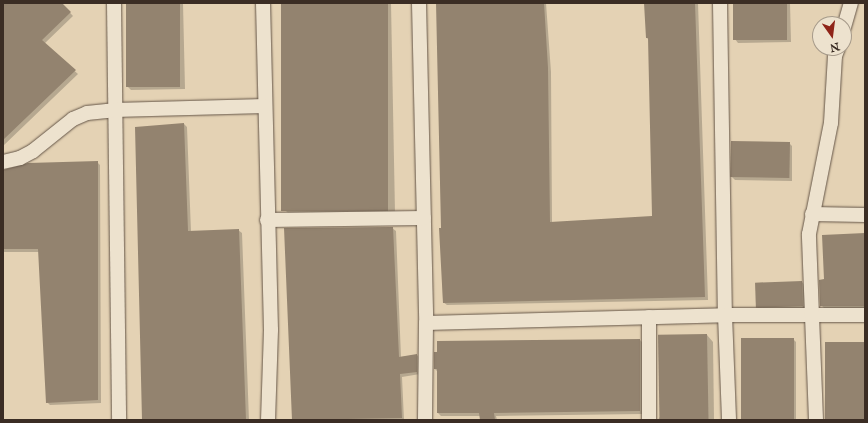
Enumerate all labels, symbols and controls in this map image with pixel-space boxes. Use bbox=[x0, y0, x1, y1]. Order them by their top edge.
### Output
north arrow bbox=[812, 16, 852, 56]
text: N bbox=[828, 39, 841, 55]

